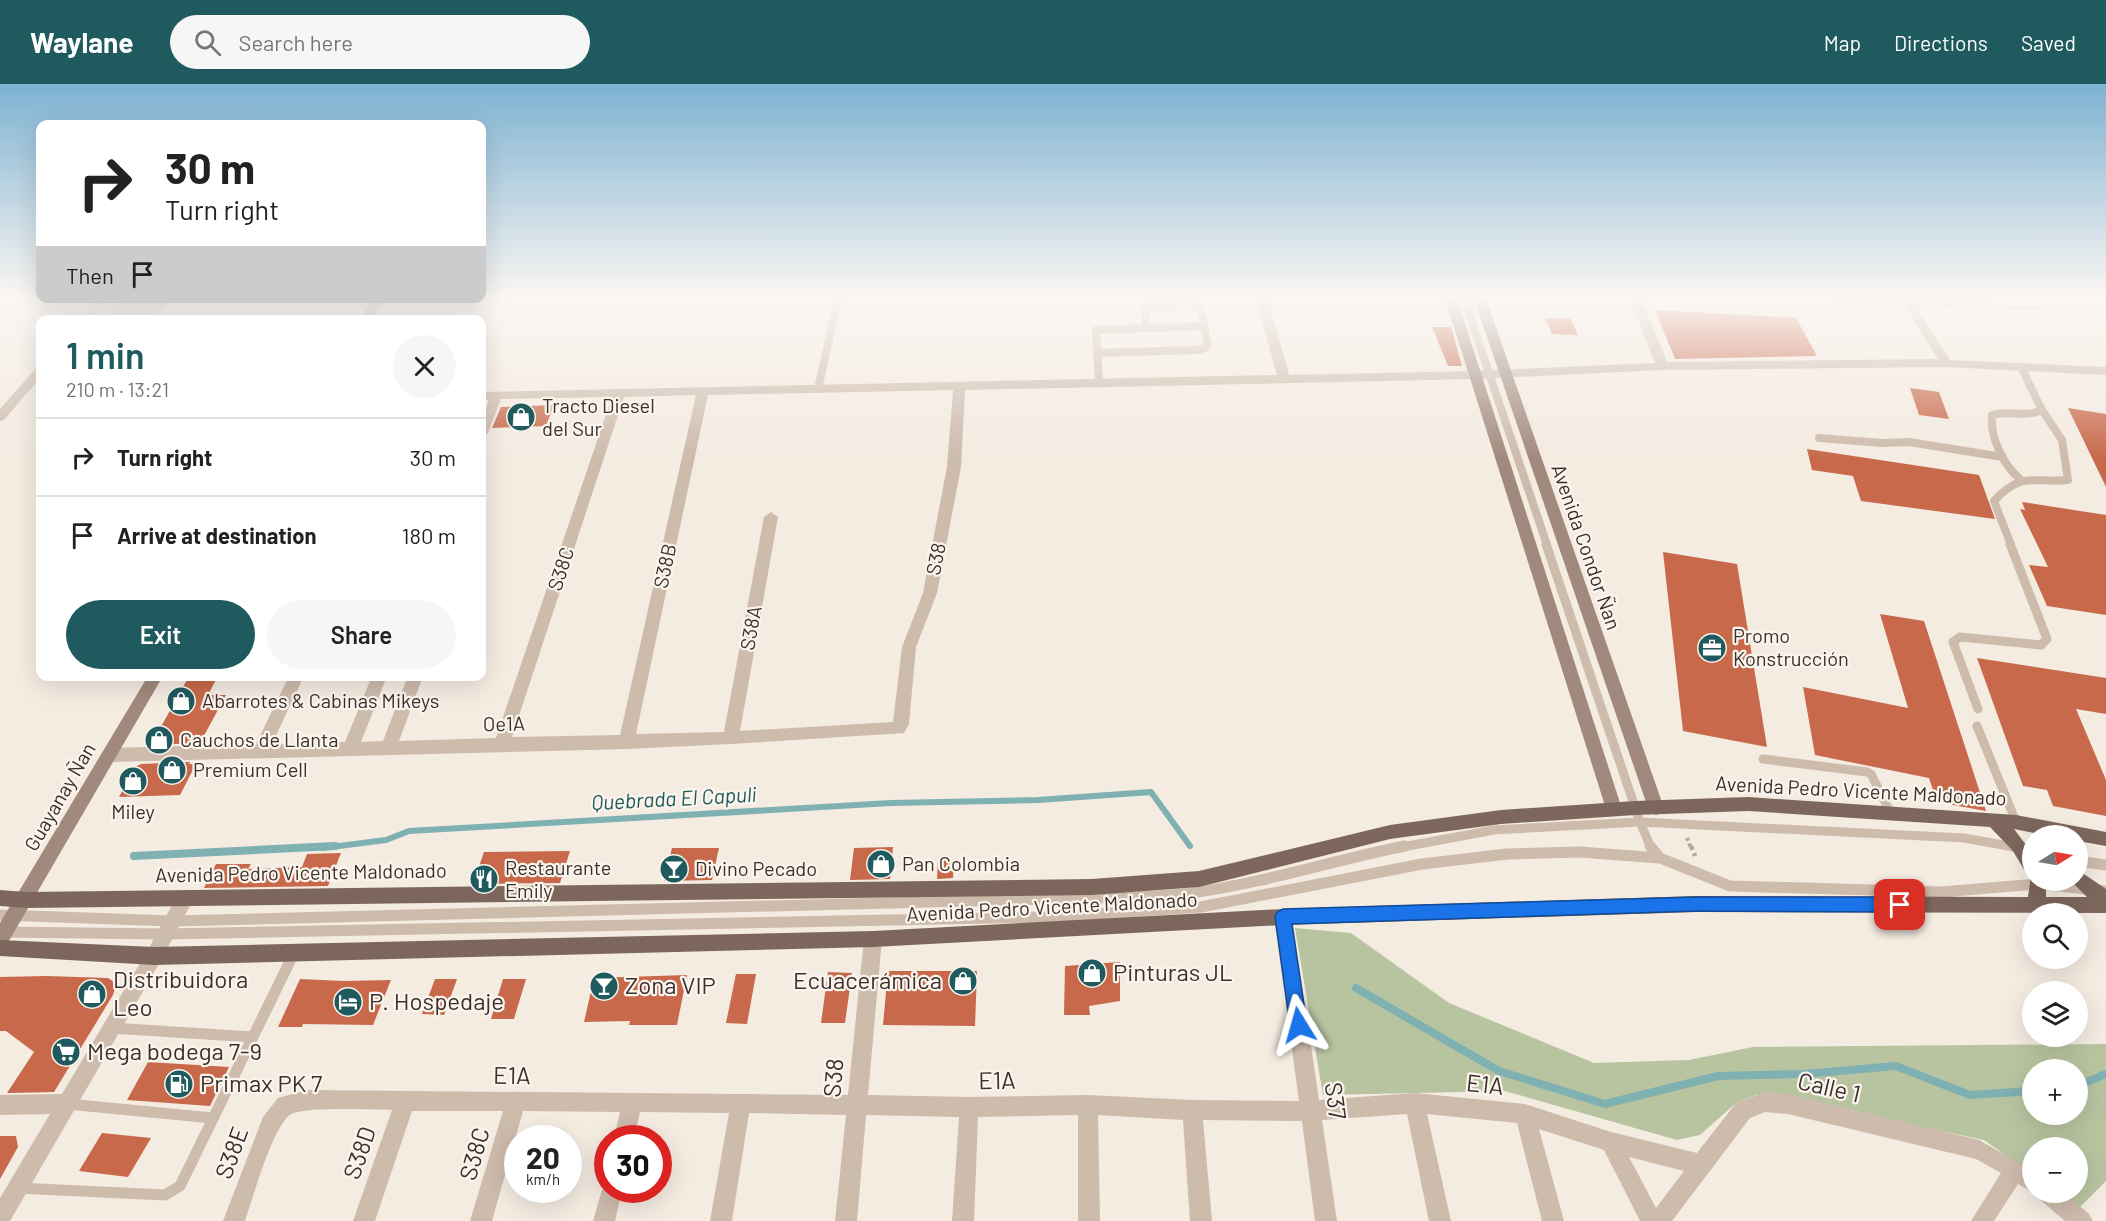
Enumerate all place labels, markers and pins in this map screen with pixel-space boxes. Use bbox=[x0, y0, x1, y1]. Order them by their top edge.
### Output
place label: Tracto Diesel del Sur bbox=[542, 393, 655, 440]
shop icon: Tracto Diesel del Sur bbox=[505, 401, 537, 433]
place label: Promo Konstrucción bbox=[1733, 623, 1849, 670]
office icon: Promo Konstrucción bbox=[1696, 632, 1728, 664]
shop icon: Abarrotes & Cabinas Mikeys bbox=[165, 685, 197, 717]
place label: Abarrotes & Cabinas Mikeys bbox=[202, 688, 439, 712]
shop icon: Cauchos de Llanta bbox=[143, 724, 175, 756]
place label: Cauchos de Llanta bbox=[180, 727, 339, 751]
shop icon: Premium Cell bbox=[156, 754, 188, 786]
place label: Premium Cell bbox=[193, 757, 308, 781]
shop icon: Miley bbox=[117, 765, 149, 797]
place label: Miley bbox=[111, 799, 155, 823]
shop icon: Pan Colombia bbox=[865, 848, 897, 880]
place label: Pan Colombia bbox=[902, 851, 1020, 875]
bar icon: Divino Pecado bbox=[658, 853, 690, 885]
place label: Restaurante Emily bbox=[505, 855, 611, 902]
place label: Divino Pecado bbox=[695, 856, 817, 880]
restaurant icon: Restaurante Emily bbox=[468, 863, 500, 895]
pin bbox=[1874, 879, 1925, 930]
shop icon: Pinturas JL bbox=[1076, 957, 1108, 989]
place label: Pinturas JL bbox=[1113, 957, 1233, 986]
place label: Distribuidora Leo bbox=[113, 964, 248, 1021]
place label: Ecuacerámica bbox=[793, 965, 942, 994]
shop icon: Ecuacerámica bbox=[947, 965, 979, 997]
bar icon: Zona VIP bbox=[588, 970, 620, 1002]
place label: Zona VIP bbox=[625, 970, 716, 999]
shop icon: Distribuidora Leo bbox=[76, 978, 108, 1010]
hotel icon: P. Hospedaje bbox=[332, 986, 364, 1018]
place label: P. Hospedaje bbox=[369, 986, 504, 1015]
supermarket icon: Mega bodega 7-9 bbox=[50, 1036, 82, 1068]
place label: Mega bodega 7-9 bbox=[87, 1036, 262, 1065]
fuel station icon: Primax PK 7 bbox=[163, 1068, 195, 1100]
place label: Primax PK 7 bbox=[200, 1068, 322, 1097]

